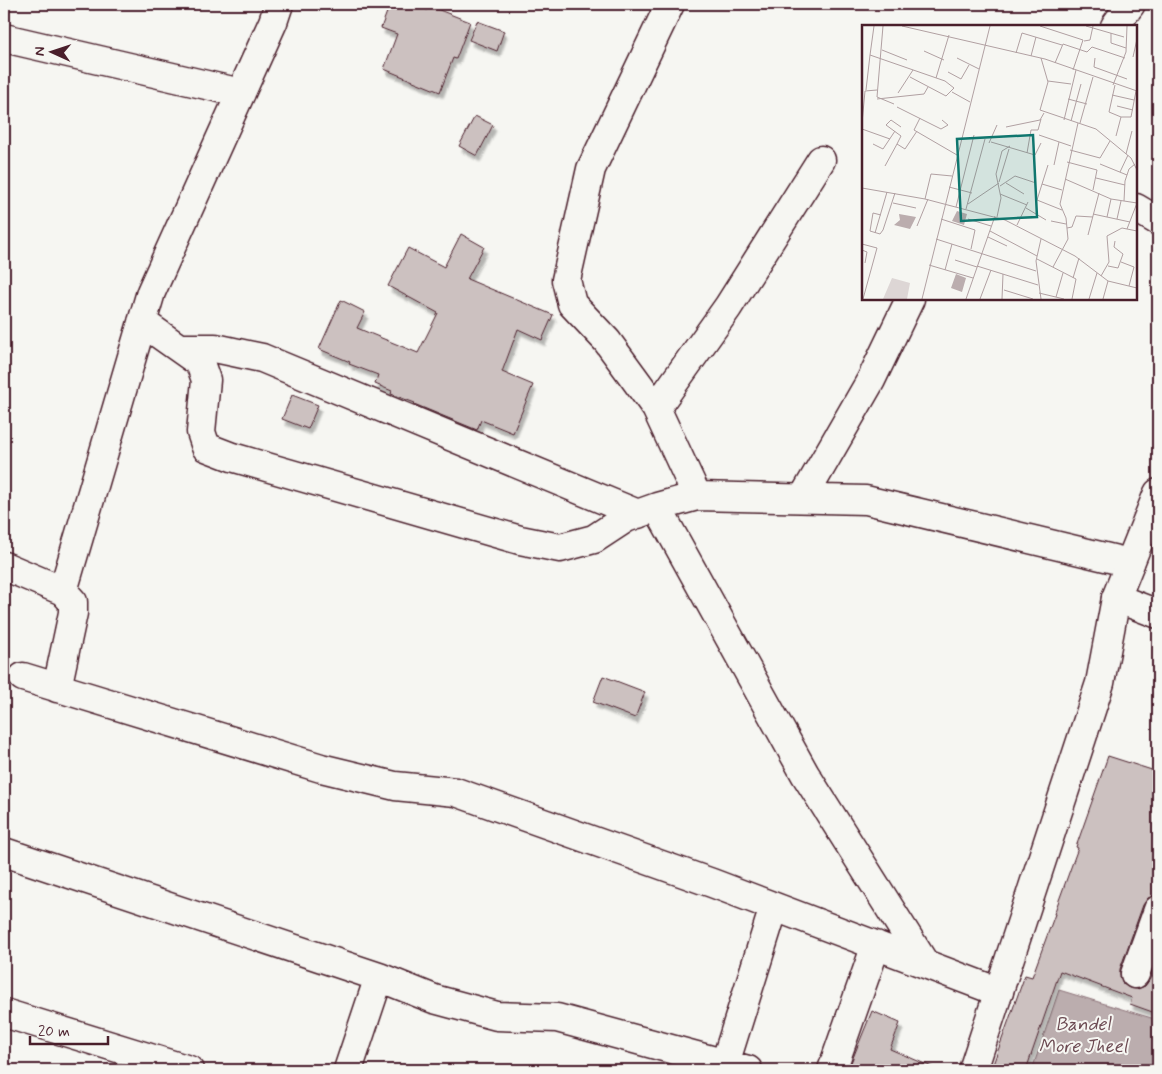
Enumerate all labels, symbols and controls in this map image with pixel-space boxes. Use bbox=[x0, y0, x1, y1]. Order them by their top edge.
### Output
inset map bbox=[862, 25, 1137, 300]
north arrow bbox=[28, 28, 78, 78]
text: N bbox=[31, 46, 49, 57]
water label: Bandel More Jheel bbox=[1039, 1012, 1129, 1059]
scale bar bbox=[30, 1014, 108, 1046]
text: 20 m bbox=[38, 1022, 70, 1042]

